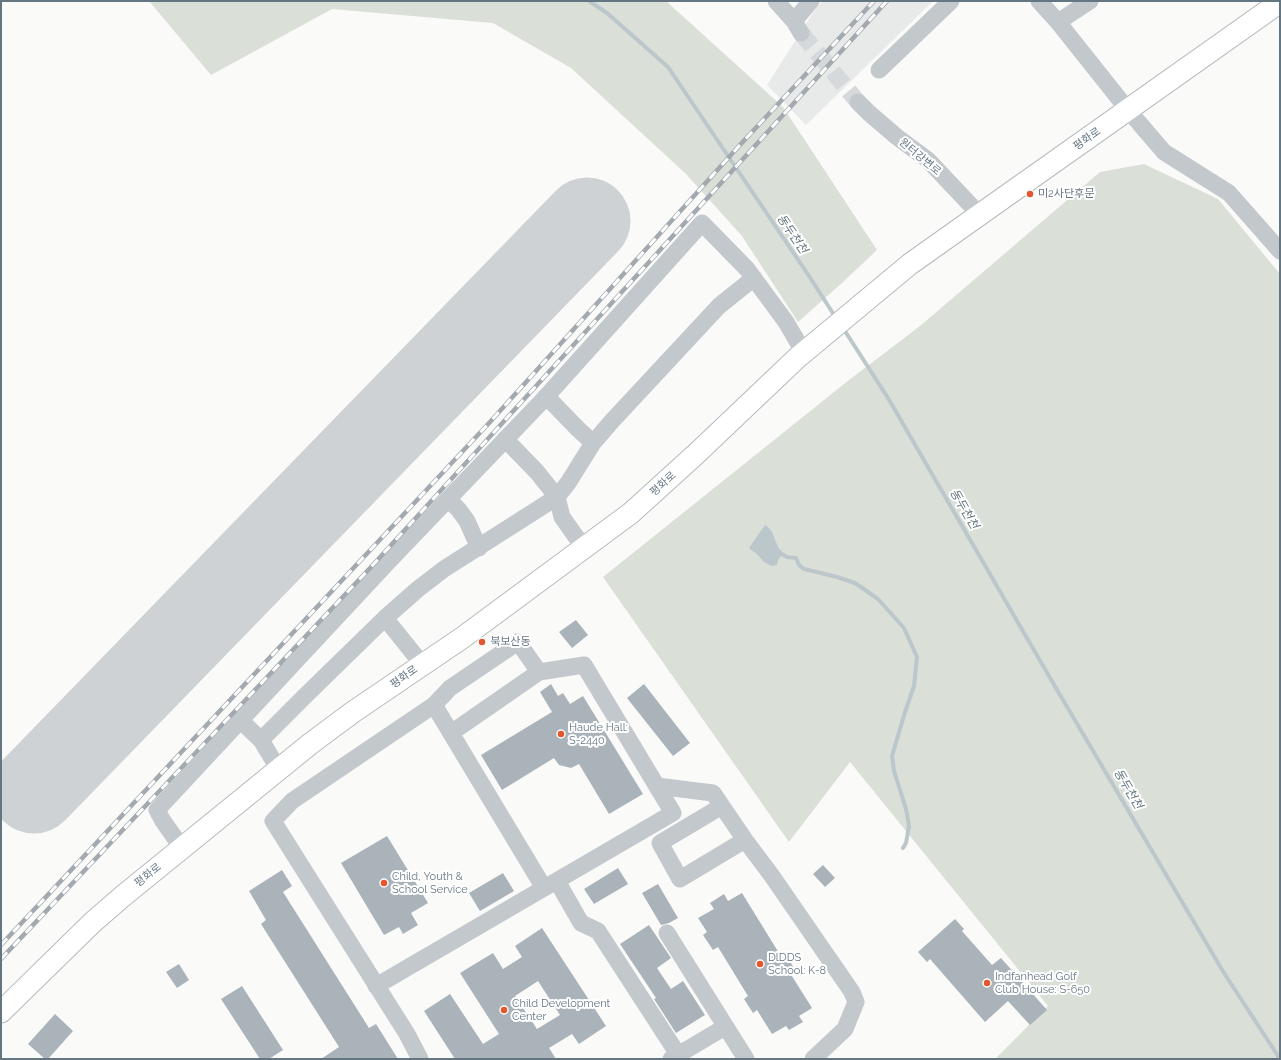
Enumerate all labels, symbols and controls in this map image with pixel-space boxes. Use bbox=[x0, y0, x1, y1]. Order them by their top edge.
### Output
street label: 평화로 bbox=[1071, 125, 1103, 153]
street label: 원터강변로 bbox=[896, 136, 944, 178]
place label: 미2사단후문 bbox=[1038, 187, 1094, 201]
marker: 미2사단후문 bbox=[1025, 189, 1035, 199]
water label: 동두천천 bbox=[774, 212, 810, 256]
street label: 평화로 bbox=[647, 469, 679, 499]
water label: 동두천천 bbox=[947, 486, 981, 532]
place label: 북보산동 bbox=[490, 635, 530, 649]
marker: 북보산동 bbox=[477, 637, 487, 647]
street label: 평화로 bbox=[388, 663, 420, 691]
place label: Haude Hall: S-2440 bbox=[569, 721, 628, 747]
marker: Haude Hall: S-2440 bbox=[556, 729, 566, 739]
water label: 동두천천 bbox=[1111, 766, 1145, 812]
street label: 평화로 bbox=[132, 860, 164, 890]
place label: Child, Youth & School Service bbox=[392, 870, 468, 896]
marker: Child, Youth & School Service bbox=[379, 878, 389, 888]
place label: DlDDS School: K-8 bbox=[768, 951, 826, 977]
marker: DlDDS School: K-8 bbox=[755, 959, 765, 969]
place label: Indfanhead Golf Club House: S-650 bbox=[995, 970, 1090, 996]
marker: Indfanhead Golf Club House: S-650 bbox=[982, 978, 992, 988]
place label: Child Development Center bbox=[512, 997, 610, 1023]
marker: Child Development Center bbox=[499, 1005, 509, 1015]

